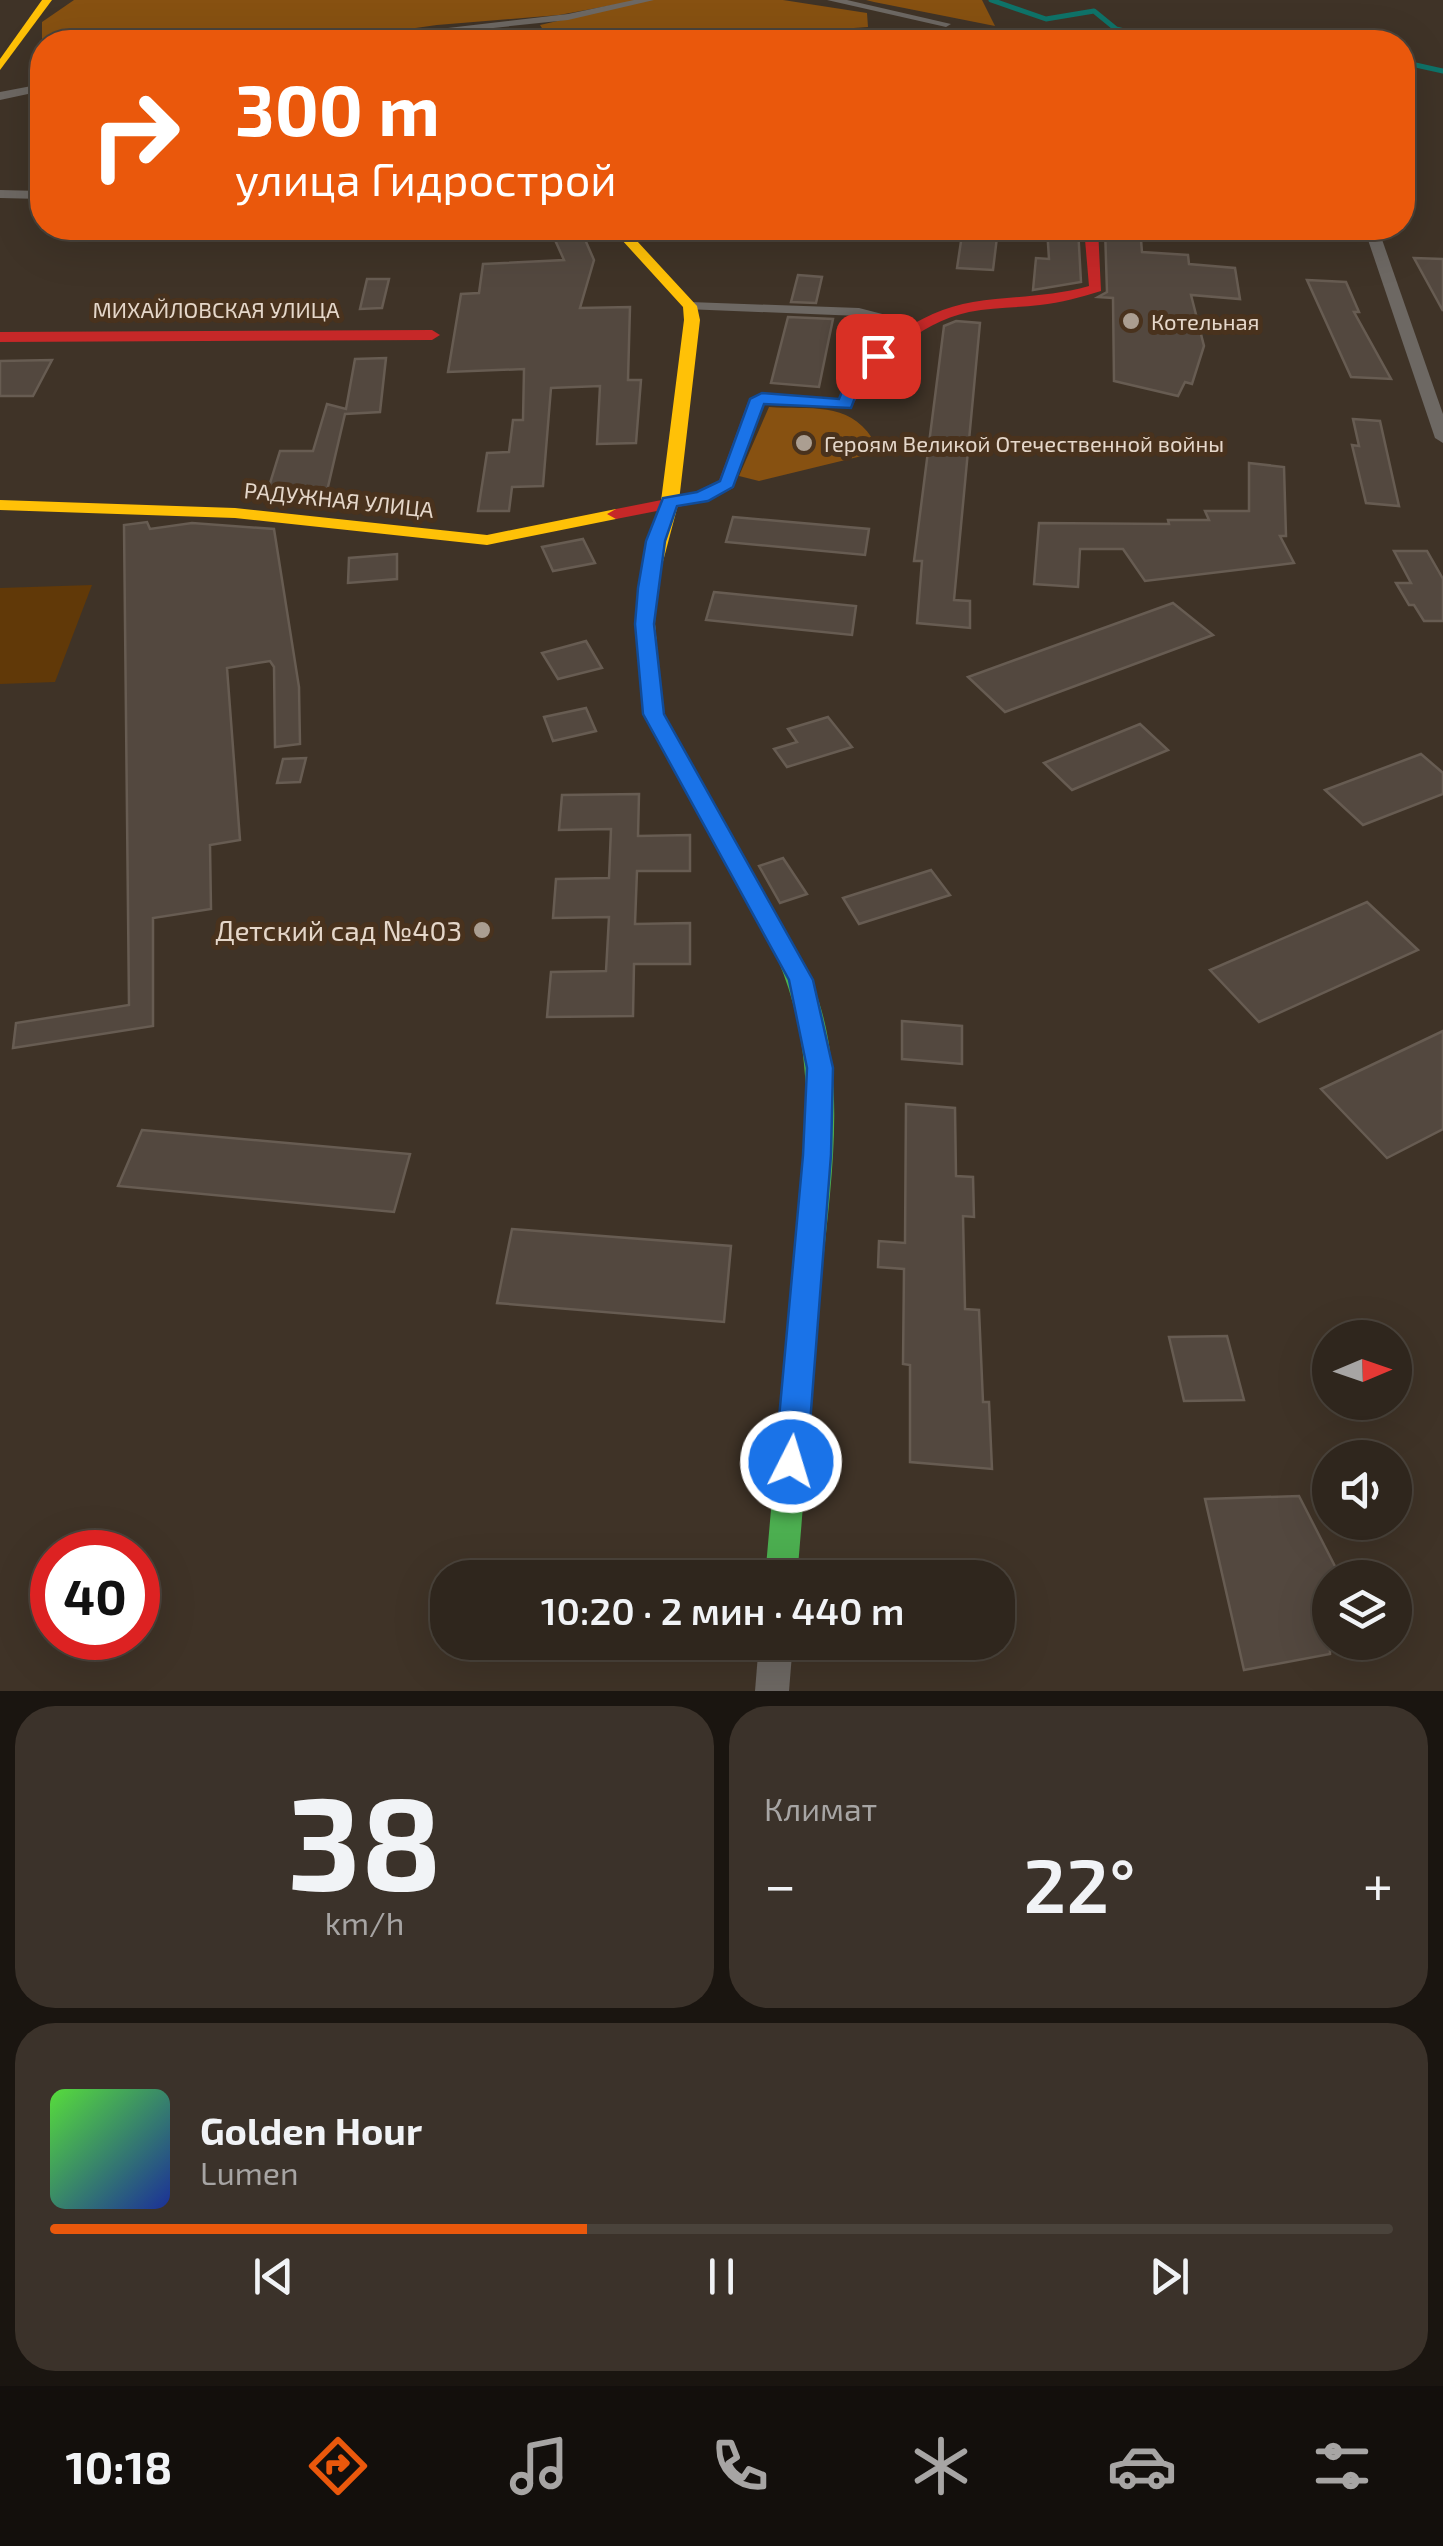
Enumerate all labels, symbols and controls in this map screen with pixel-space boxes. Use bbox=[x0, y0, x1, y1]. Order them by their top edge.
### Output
text: 300 m bbox=[235, 66, 440, 150]
icon: right bbox=[70, 70, 200, 200]
text: улица Гидрострой bbox=[235, 151, 617, 205]
street label: МИХАЙЛОВСКАЯ УЛИЦА bbox=[92, 296, 340, 322]
place label: Котельная bbox=[1151, 308, 1260, 334]
marker: Котельная bbox=[1120, 310, 1142, 332]
pin bbox=[836, 314, 921, 399]
icon: arrive bbox=[851, 329, 906, 384]
place label: Героям Великой Отечественной войны bbox=[824, 430, 1224, 456]
marker: Героям Великой Отечественной войны bbox=[793, 432, 815, 454]
street label: РАДУЖНАЯ УЛИЦА bbox=[243, 476, 436, 522]
place label: Детский сад №403 bbox=[215, 913, 462, 947]
marker: Детский сад №403 bbox=[471, 919, 493, 941]
north arrow bbox=[1312, 1320, 1412, 1420]
map controls bbox=[1312, 1320, 1412, 1660]
position arrow bbox=[739, 1410, 843, 1514]
button: sound bbox=[1312, 1440, 1412, 1540]
speed limit sign: 40 bbox=[30, 1530, 160, 1660]
button: layers bbox=[1312, 1560, 1412, 1660]
text: 10:20 · 2 мин · 440 m bbox=[541, 1587, 904, 1633]
text: 38 bbox=[287, 1760, 442, 1916]
text: Климат bbox=[764, 1789, 877, 1827]
text: 22° bbox=[1023, 1838, 1136, 1928]
text: − bbox=[764, 1850, 796, 1916]
text: + bbox=[1363, 1850, 1393, 1916]
text: km/h bbox=[325, 1903, 404, 1941]
text: Golden Hour bbox=[200, 2107, 422, 2153]
text: Lumen bbox=[200, 2153, 299, 2191]
icon: previous bbox=[246, 2249, 301, 2304]
icon: pause bbox=[694, 2249, 749, 2304]
icon: next bbox=[1142, 2249, 1197, 2304]
icon: directions bbox=[303, 2431, 373, 2501]
icon: music bbox=[504, 2431, 574, 2501]
icon: phone bbox=[705, 2431, 775, 2501]
icon: climate bbox=[906, 2431, 976, 2501]
icon: car bbox=[1107, 2431, 1177, 2501]
icon: filters bbox=[1307, 2431, 1377, 2501]
text: 10:18 bbox=[65, 2439, 172, 2493]

